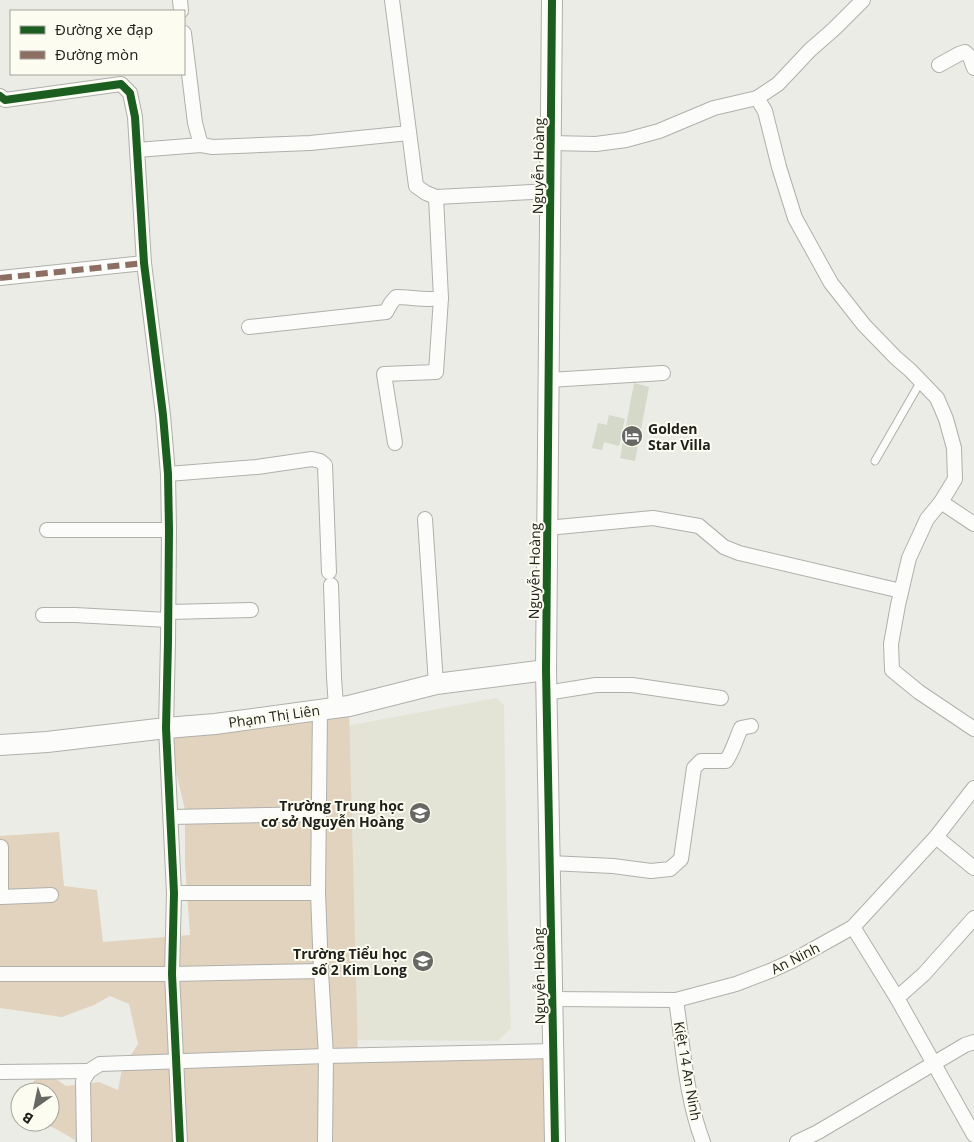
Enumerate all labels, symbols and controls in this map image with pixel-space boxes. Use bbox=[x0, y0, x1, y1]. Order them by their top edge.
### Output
legend bbox=[10, 10, 185, 75]
text: Đường xe đạp bbox=[55, 19, 153, 39]
text: Đường mòn bbox=[55, 44, 138, 64]
street label: Nguyễn Hoàng bbox=[528, 117, 548, 214]
place label: Golden Star Villa bbox=[648, 419, 711, 454]
hotel icon: Golden Star Villa bbox=[620, 424, 644, 448]
street label: Nguyễn Hoàng bbox=[524, 522, 544, 619]
street label: Phạm Thị Liên bbox=[227, 700, 321, 732]
place label: Trường Trung học cơ sở Nguyễn Hoàng bbox=[261, 796, 404, 831]
school or university icon: Trường Trung học cơ sở Nguyễn Hoàng bbox=[408, 801, 432, 825]
street label: Nguyễn Hoàng bbox=[529, 927, 549, 1024]
street label: An Ninh bbox=[767, 938, 823, 978]
place label: Trường Tiểu học số 2 Kim Long bbox=[293, 944, 407, 979]
school or university icon: Trường Tiểu học số 2 Kim Long bbox=[411, 949, 435, 973]
street label: Kiệt 14 An Ninh bbox=[670, 1020, 706, 1122]
north arrow bbox=[10, 1082, 60, 1132]
text: B bbox=[19, 1108, 37, 1129]

